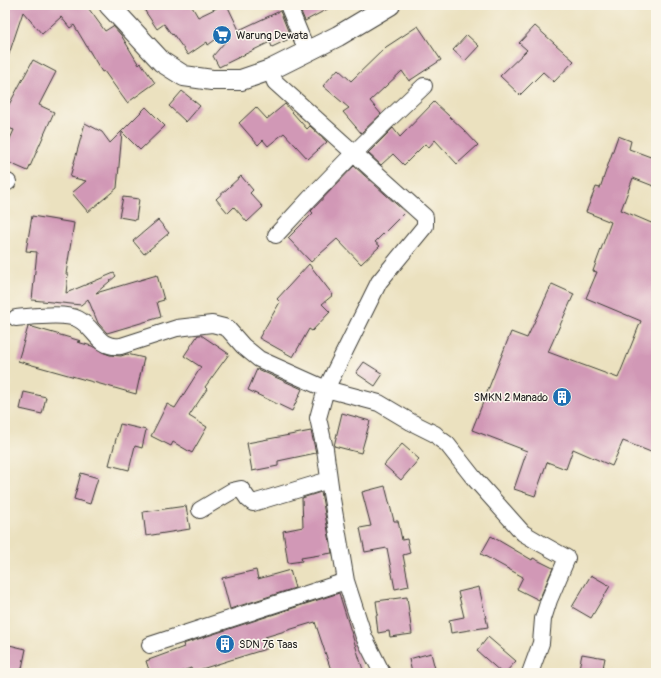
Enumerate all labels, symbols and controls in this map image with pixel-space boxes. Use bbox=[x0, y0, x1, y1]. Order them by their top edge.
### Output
supermarket icon: Warung Dewata bbox=[211, 24, 233, 46]
place label: Warung Dewata bbox=[236, 29, 308, 42]
building icon: SMKN 2 Manado bbox=[551, 386, 573, 408]
place label: SMKN 2 Manado bbox=[474, 391, 548, 404]
building icon: SDN 76 Taas bbox=[214, 633, 236, 655]
place label: SDN 76 Taas bbox=[239, 638, 297, 651]

